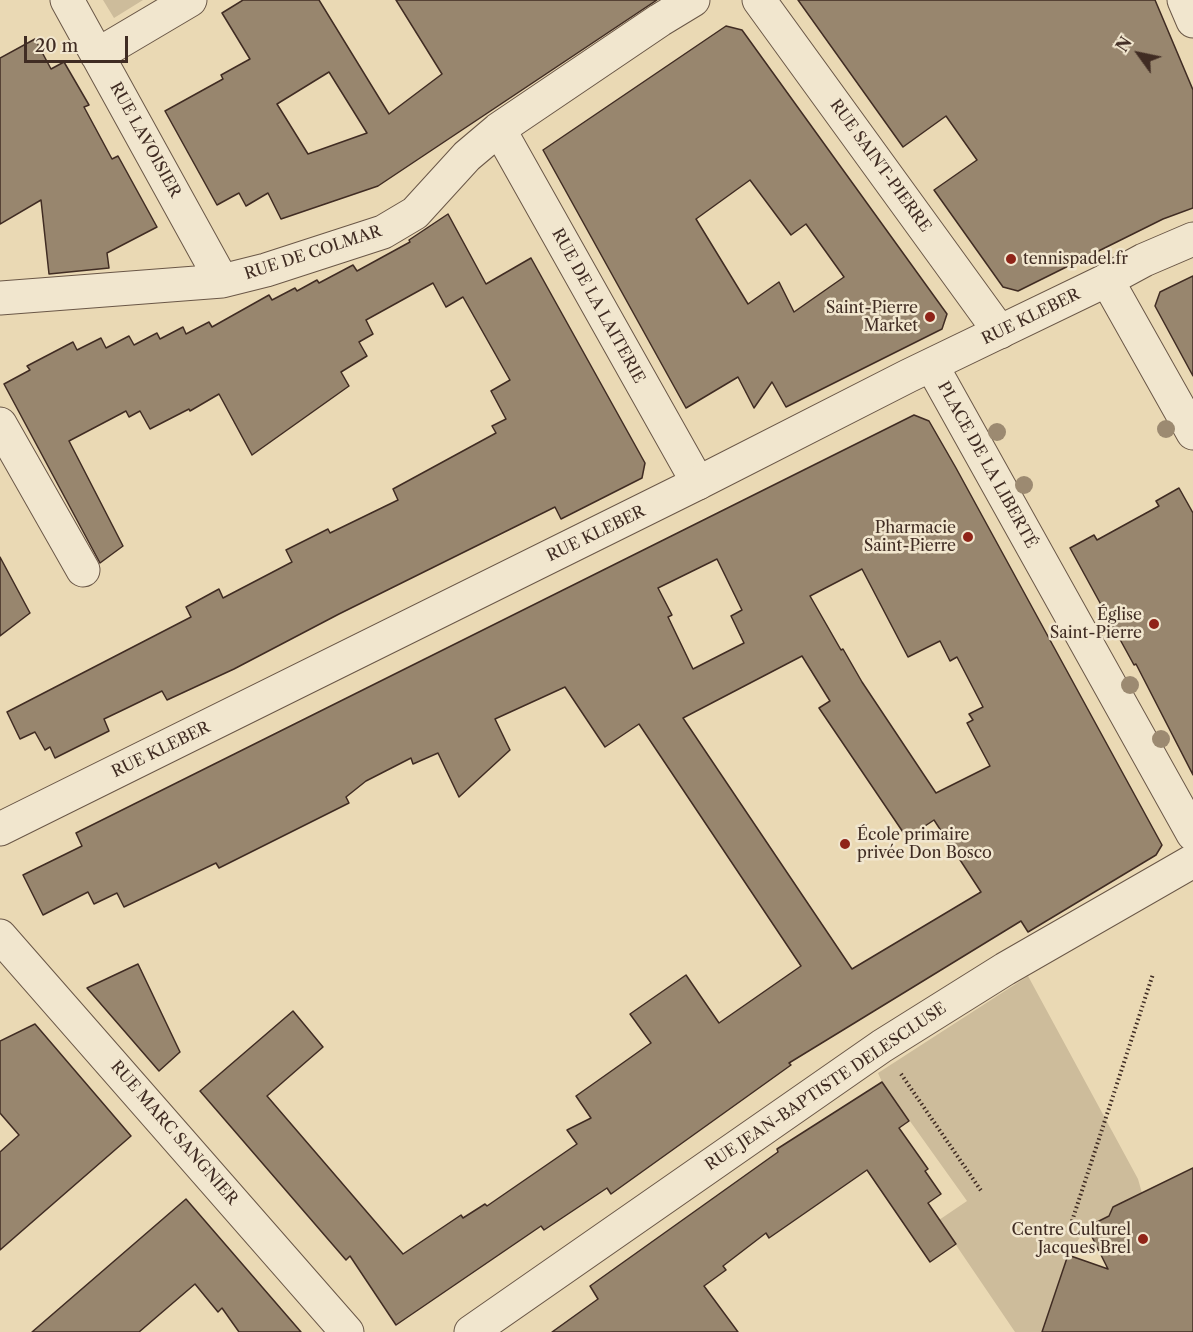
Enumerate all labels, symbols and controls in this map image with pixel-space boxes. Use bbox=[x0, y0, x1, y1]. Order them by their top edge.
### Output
scale bar bbox=[27, 24, 130, 62]
north arrow bbox=[1109, 24, 1169, 84]
text: N bbox=[1112, 33, 1136, 55]
text: 20 m bbox=[35, 35, 78, 57]
street label: RUE LAVOISIER bbox=[105, 79, 185, 201]
street label: RUE SAINT-PIERRE bbox=[825, 96, 935, 236]
street label: RUE DE COLMAR bbox=[242, 222, 384, 284]
street label: RUE DE LA LAITERIE bbox=[547, 225, 649, 387]
place label: tennispadel.fr bbox=[1023, 249, 1128, 269]
marker: tennispadel.fr bbox=[1004, 252, 1018, 266]
street label: RUE KLEBER bbox=[979, 285, 1083, 349]
place label: Saint-Pierre Market bbox=[826, 298, 918, 336]
marker: Saint-Pierre Market bbox=[923, 310, 937, 324]
street label: PLACE DE LA LIBERTÉ bbox=[933, 378, 1041, 552]
street label: RUE KLEBER bbox=[544, 502, 648, 566]
place label: Pharmacie Saint-Pierre bbox=[864, 518, 956, 556]
marker: Pharmacie Saint-Pierre bbox=[961, 530, 975, 544]
place label: Église Saint-Pierre bbox=[1050, 605, 1142, 643]
marker: Église Saint-Pierre bbox=[1147, 617, 1161, 631]
street label: RUE KLEBER bbox=[109, 718, 213, 782]
place label: École primaire privée Don Bosco bbox=[857, 825, 992, 863]
marker: École primaire privée Don Bosco bbox=[838, 837, 852, 851]
street label: RUE JEAN-BAPTISTE DELESCLUSE bbox=[702, 999, 950, 1175]
street label: RUE MARC SANGNIER bbox=[106, 1057, 242, 1209]
place label: Centre Culturel Jacques Brel bbox=[1012, 1220, 1131, 1258]
marker: Centre Culturel Jacques Brel bbox=[1136, 1232, 1150, 1246]

